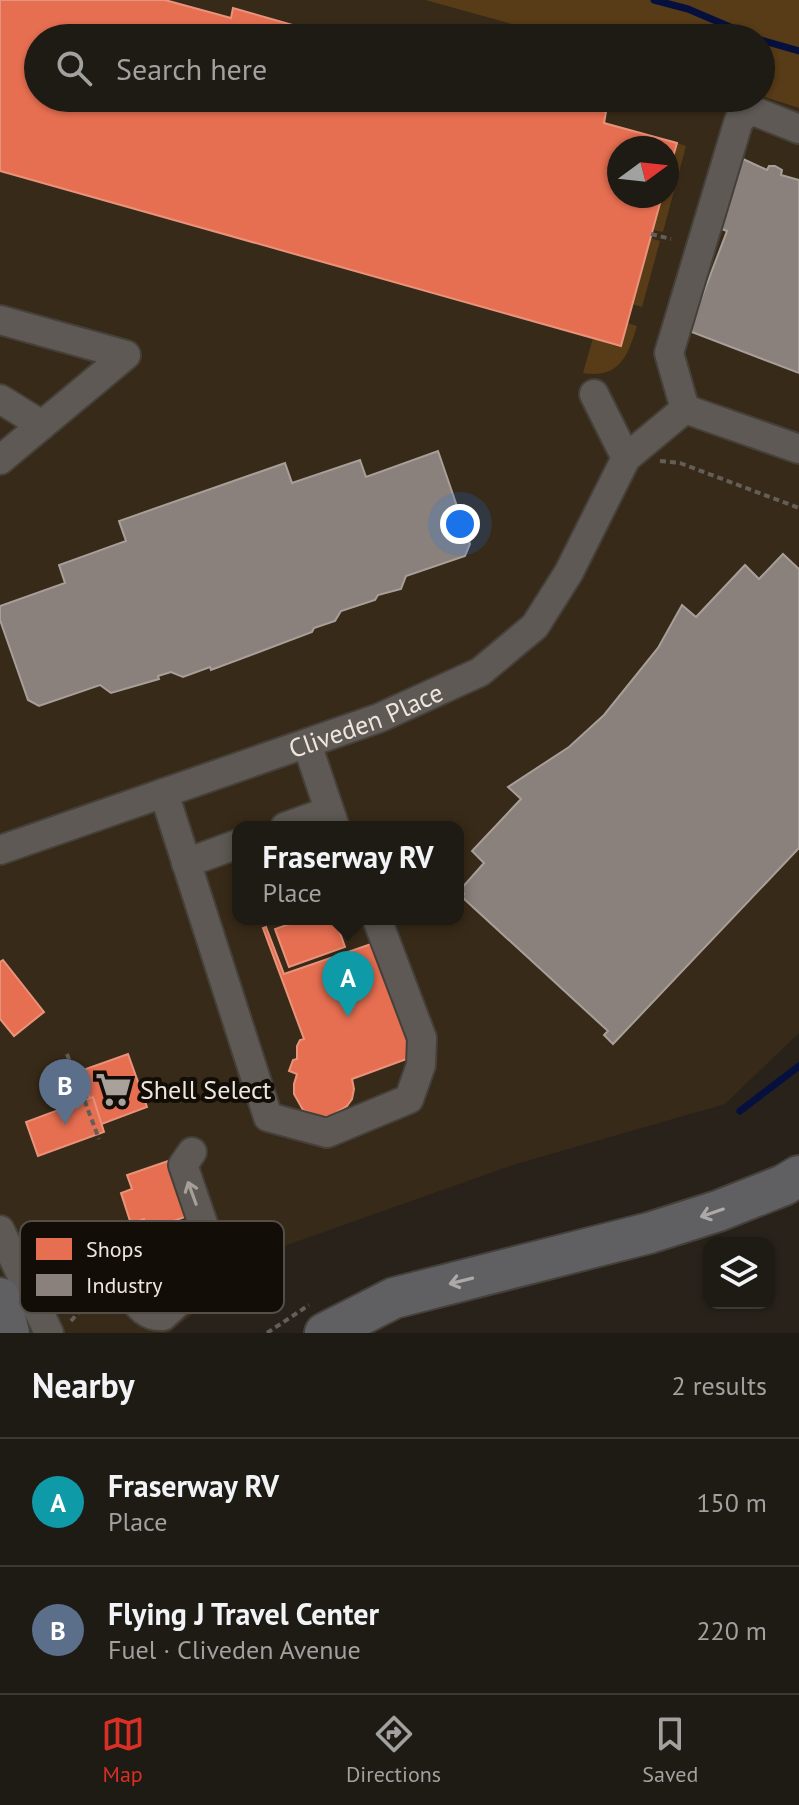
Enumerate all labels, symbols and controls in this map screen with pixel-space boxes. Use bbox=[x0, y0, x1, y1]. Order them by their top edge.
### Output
search box bbox=[24, 24, 775, 112]
icon: search bbox=[52, 46, 96, 90]
text: Search here bbox=[116, 49, 267, 88]
north arrow bbox=[607, 136, 679, 208]
your location bbox=[440, 504, 480, 544]
street label: Cliveden Place bbox=[284, 675, 448, 765]
popup bbox=[232, 821, 464, 925]
text: Fraserway RV bbox=[262, 837, 434, 876]
text: Place bbox=[262, 876, 322, 909]
pin: A bbox=[322, 951, 374, 1017]
pin: B bbox=[39, 1059, 91, 1125]
supermarket icon: Shell Select bbox=[95, 1070, 133, 1108]
place label: Shell Select bbox=[140, 1073, 272, 1106]
one-way arrow bbox=[184, 1181, 199, 1206]
one-way arrow bbox=[700, 1206, 725, 1221]
legend bbox=[20, 1221, 284, 1313]
text: Shops bbox=[86, 1235, 143, 1263]
map controls bbox=[703, 1237, 775, 1309]
button: layers bbox=[703, 1237, 775, 1309]
text: Industry bbox=[86, 1271, 163, 1299]
one-way arrow bbox=[449, 1274, 474, 1289]
text: Nearby bbox=[32, 1363, 134, 1407]
text: 2 results bbox=[672, 1369, 767, 1402]
text: Fraserway RV bbox=[108, 1466, 279, 1505]
text: A bbox=[50, 1486, 66, 1519]
text: 150 m bbox=[696, 1486, 767, 1519]
text: Place bbox=[108, 1505, 167, 1538]
text: Flying J Travel Center bbox=[108, 1594, 379, 1633]
text: B bbox=[50, 1614, 66, 1647]
text: 220 m bbox=[696, 1614, 767, 1647]
text: Fuel · Cliveden Avenue bbox=[108, 1633, 361, 1666]
tab: Map bbox=[101, 1712, 145, 1788]
tab: Directions bbox=[346, 1712, 441, 1788]
tab: Saved bbox=[642, 1712, 698, 1788]

